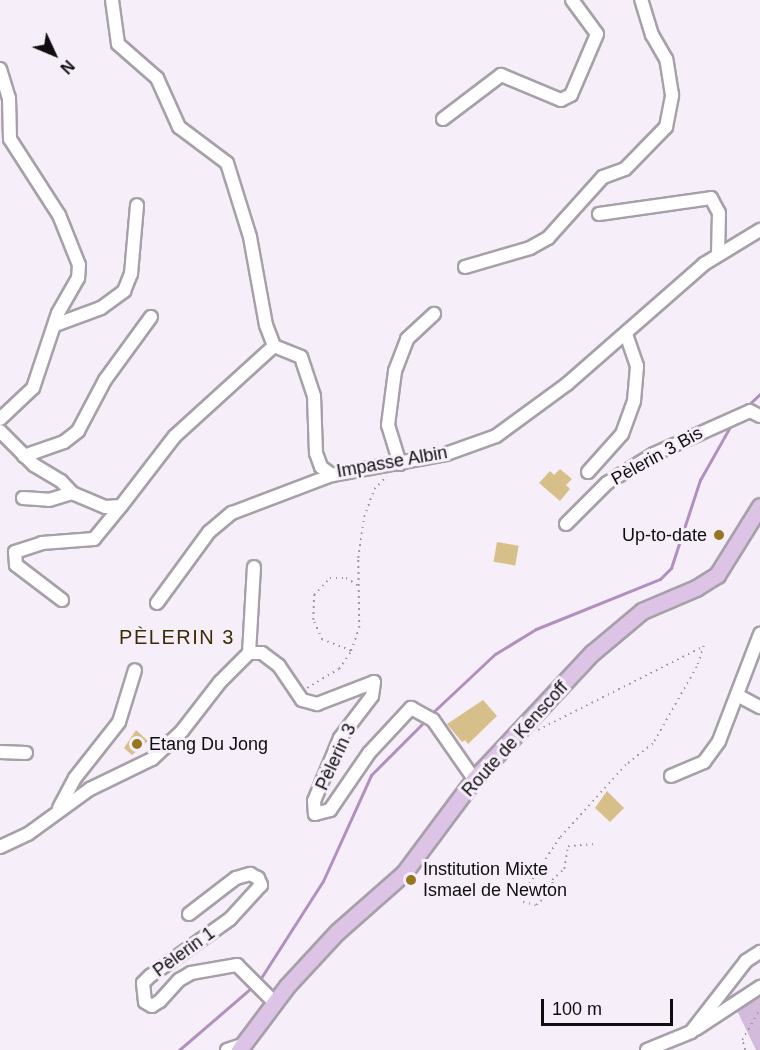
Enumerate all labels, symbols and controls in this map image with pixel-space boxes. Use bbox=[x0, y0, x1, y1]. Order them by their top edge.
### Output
north arrow bbox=[24, 24, 84, 84]
text: N bbox=[57, 57, 77, 77]
street label: Pèlerin 3 Bis bbox=[608, 422, 706, 490]
street label: Impasse Albin bbox=[334, 442, 450, 482]
place label: Up-to-date bbox=[622, 524, 707, 546]
marker: Up-to-date bbox=[712, 528, 726, 542]
district label: PÈLERIN 3 bbox=[119, 625, 235, 649]
street label: Route de Kenscoff bbox=[458, 677, 572, 801]
street label: Pèlerin 3 bbox=[311, 720, 361, 794]
place label: Etang Du Jong bbox=[149, 733, 268, 755]
marker: Etang Du Jong bbox=[130, 737, 144, 751]
place label: Institution Mixte Ismael de Newton bbox=[423, 859, 567, 902]
marker: Institution Mixte Ismael de Newton bbox=[404, 873, 418, 887]
street label: Pèlerin 1 bbox=[149, 922, 219, 982]
scale bar bbox=[544, 987, 676, 1025]
text: 100 m bbox=[552, 999, 602, 1019]

